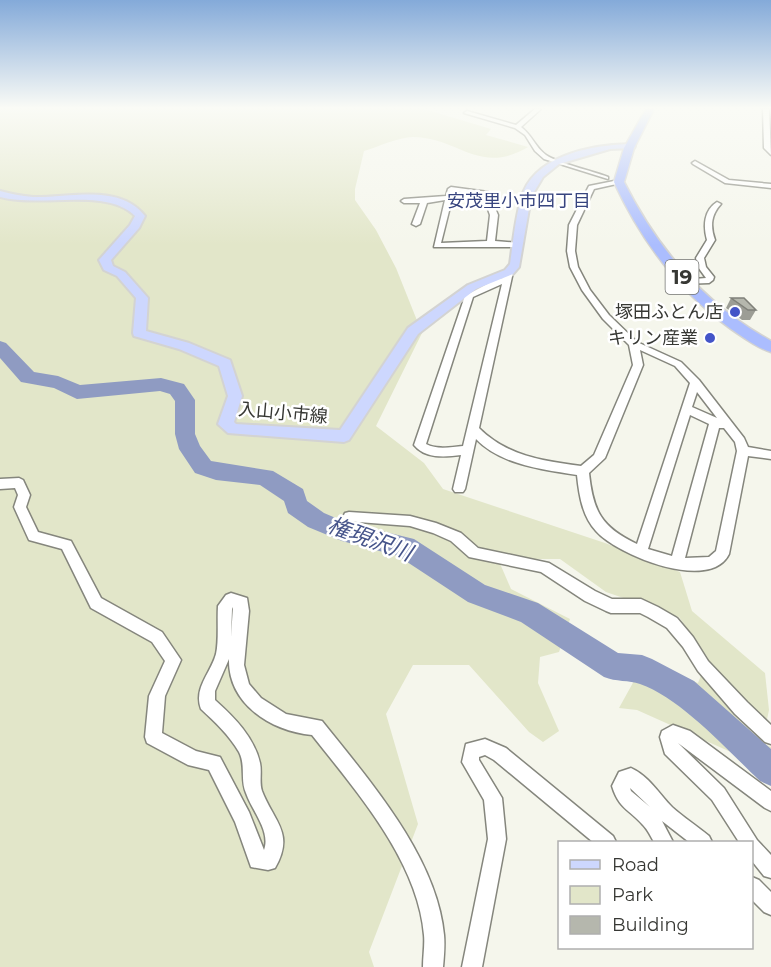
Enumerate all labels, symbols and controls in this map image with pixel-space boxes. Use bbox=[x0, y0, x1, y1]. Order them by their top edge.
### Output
district label: 安茂里小市四丁目 bbox=[447, 190, 591, 212]
road number: 19 bbox=[666, 260, 698, 294]
place label: 塚田ふとん店 bbox=[615, 301, 723, 323]
marker: 塚田ふとん店 bbox=[728, 305, 742, 319]
place label: キリン産業 bbox=[608, 327, 698, 349]
marker: キリン産業 bbox=[703, 331, 717, 345]
street label: 入山小市線 bbox=[237, 398, 329, 428]
water label: 権現沢川 bbox=[324, 511, 418, 567]
legend bbox=[558, 841, 753, 949]
text: Road bbox=[612, 854, 659, 876]
text: Park bbox=[612, 884, 653, 906]
text: Building bbox=[612, 914, 689, 936]

